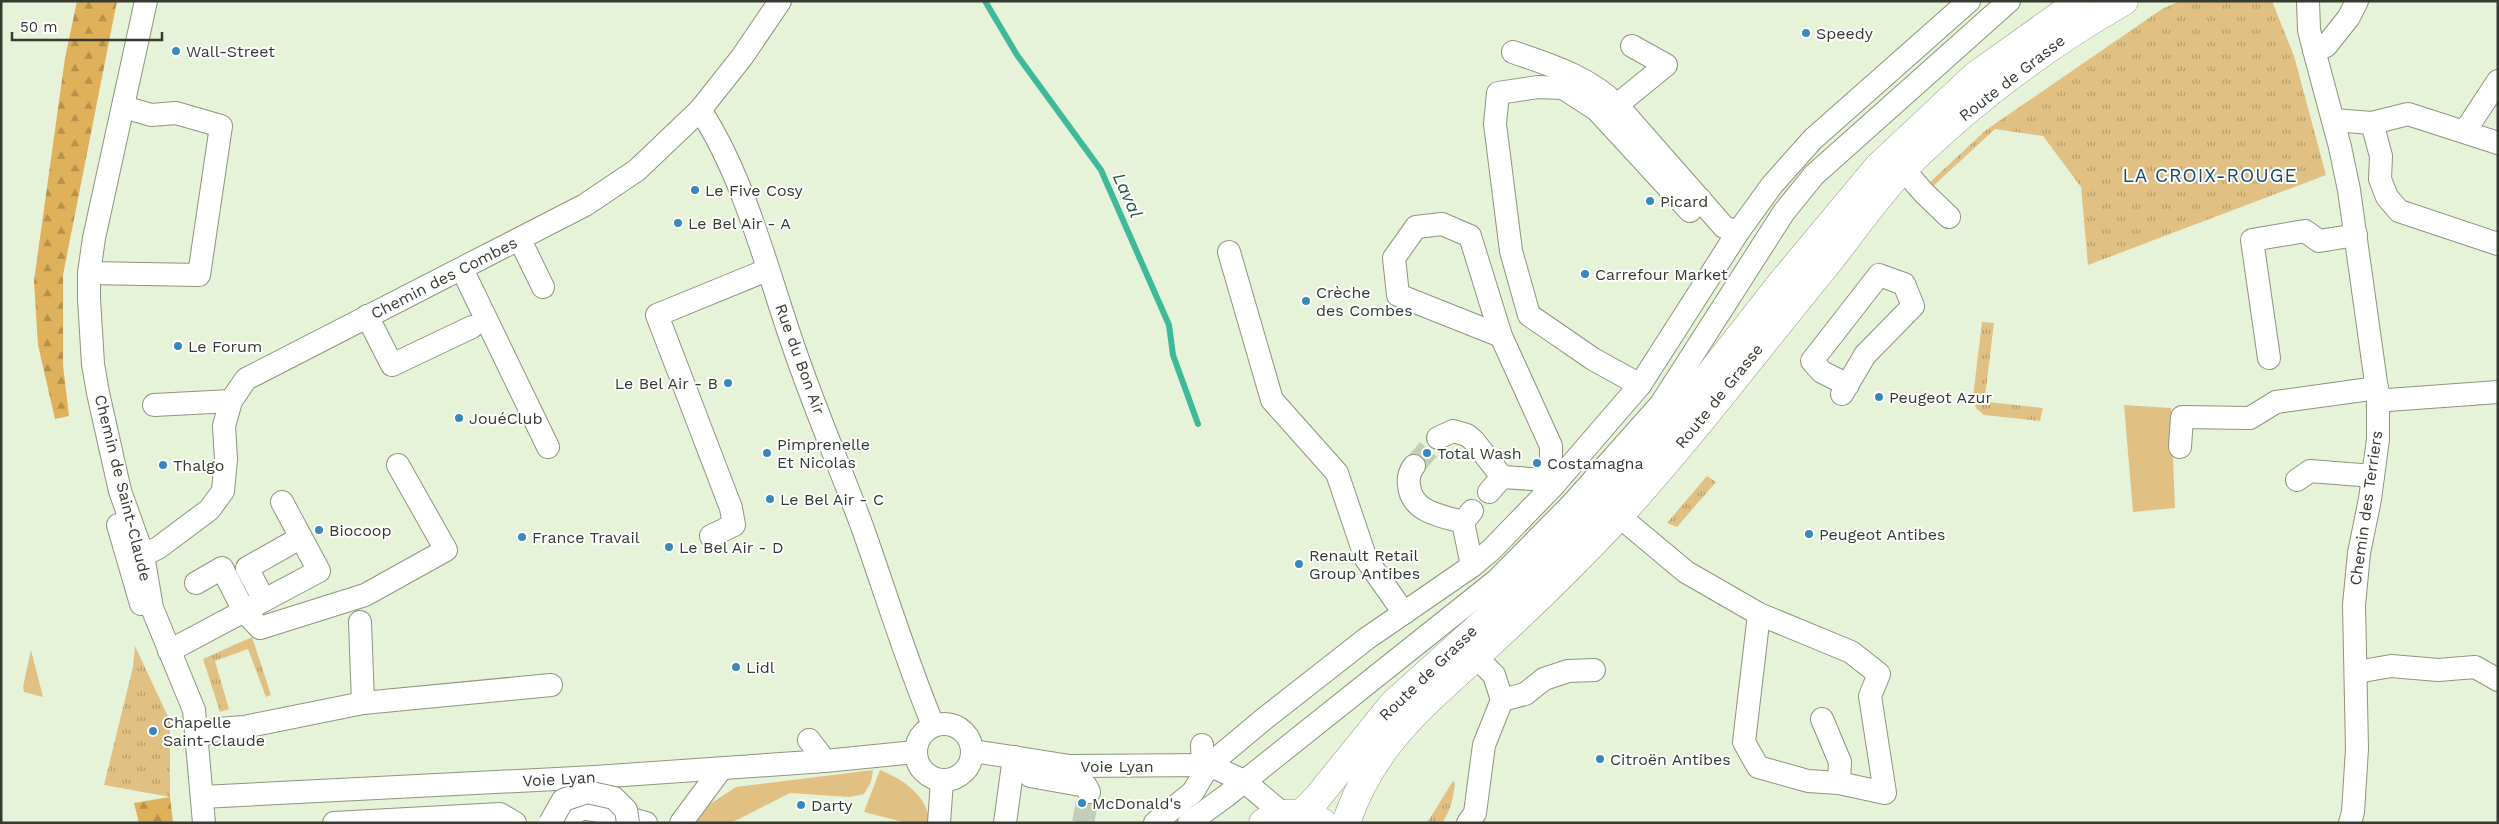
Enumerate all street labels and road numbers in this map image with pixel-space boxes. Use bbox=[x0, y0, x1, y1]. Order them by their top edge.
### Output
street label: Route de Grasse bbox=[1955, 31, 2069, 125]
street label: Chemin des Combes bbox=[368, 233, 520, 323]
street label: Rue du Bon Air bbox=[771, 301, 829, 417]
street label: Route de Grasse bbox=[1671, 340, 1767, 452]
street label: Chemin de Saint-Claude bbox=[91, 393, 155, 583]
street label: Chemin des Terriers bbox=[2346, 429, 2386, 587]
street label: Route de Grasse bbox=[1375, 621, 1481, 725]
street label: Voie Lyan bbox=[1080, 757, 1154, 776]
street label: Voie Lyan bbox=[522, 768, 596, 790]

